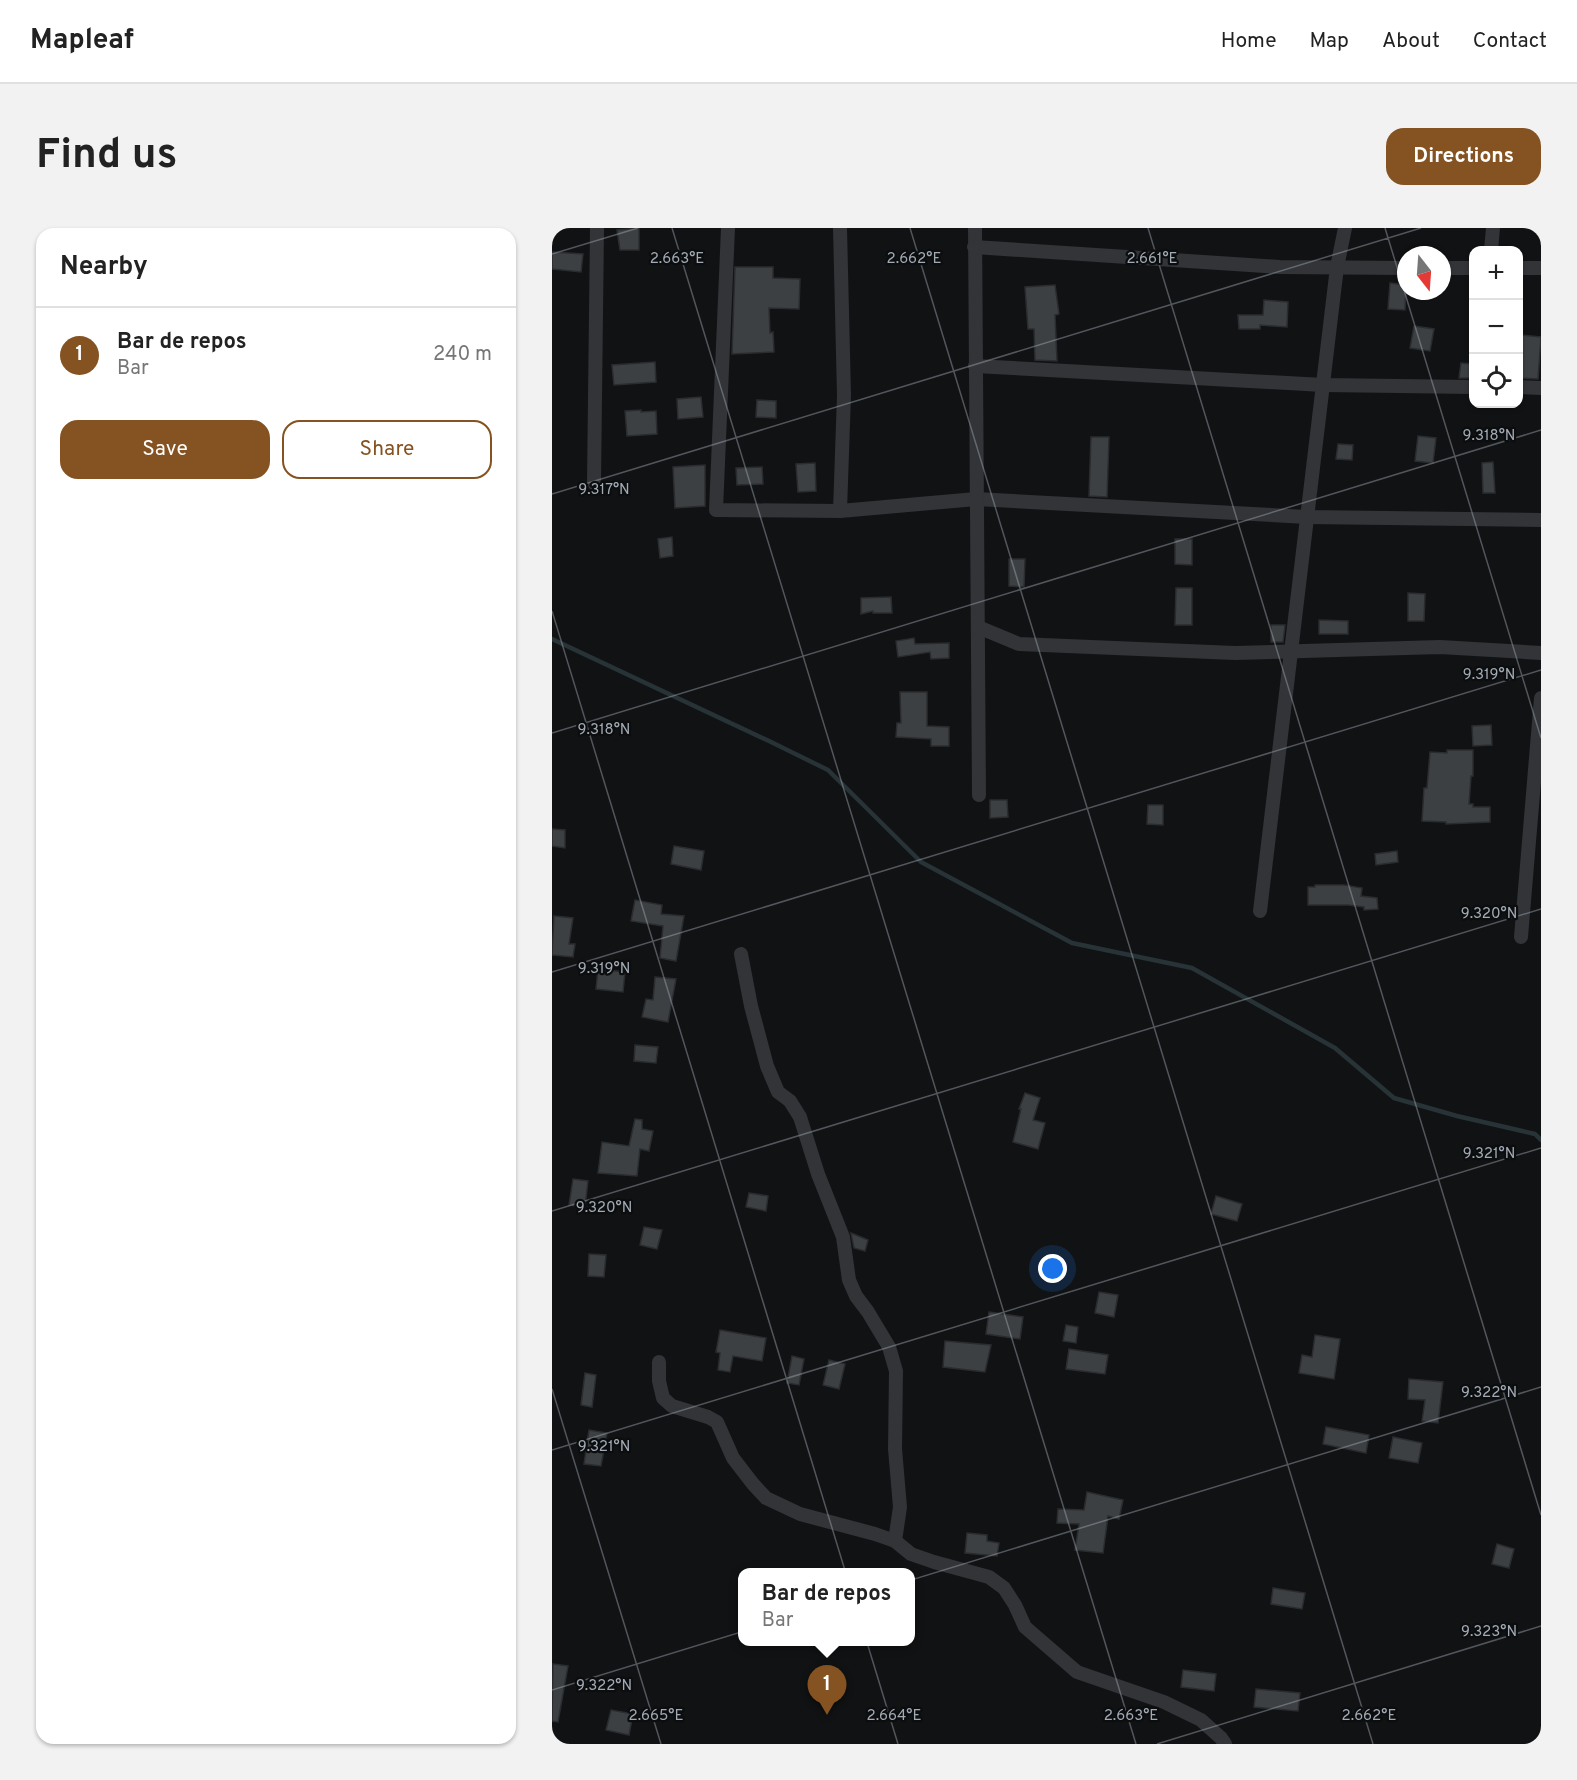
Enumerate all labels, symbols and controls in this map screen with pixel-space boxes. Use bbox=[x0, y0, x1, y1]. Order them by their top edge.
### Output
text: Mapleaf bbox=[30, 23, 134, 59]
text: Home bbox=[1221, 28, 1277, 55]
text: Map bbox=[1310, 28, 1349, 55]
text: About bbox=[1382, 28, 1440, 55]
text: Contact bbox=[1473, 28, 1547, 55]
button: Directions bbox=[1386, 128, 1541, 185]
text: Find us bbox=[36, 130, 177, 183]
north arrow bbox=[1397, 246, 1451, 300]
map controls bbox=[1469, 246, 1523, 408]
button: + bbox=[1469, 246, 1523, 300]
text: 2.663°E bbox=[650, 250, 704, 269]
text: 2.662°E bbox=[887, 250, 941, 269]
text: 2.661°E bbox=[1126, 250, 1178, 269]
text: Nearby bbox=[60, 251, 148, 284]
button: − bbox=[1469, 300, 1523, 354]
text: Bar de repos bbox=[117, 329, 247, 356]
text: 1 bbox=[76, 342, 84, 368]
text: 240 m bbox=[433, 342, 492, 368]
button: locate bbox=[1469, 354, 1523, 408]
text: Bar bbox=[117, 356, 149, 382]
button: Save bbox=[60, 420, 270, 479]
button: Share bbox=[282, 420, 492, 479]
text: 9.318°N bbox=[1463, 427, 1515, 446]
text: 9.317°N bbox=[578, 481, 630, 500]
text: 9.319°N bbox=[1463, 666, 1515, 685]
text: 9.318°N bbox=[578, 721, 630, 740]
text: 9.320°N bbox=[1461, 905, 1517, 924]
text: 9.319°N bbox=[578, 960, 630, 979]
text: 9.321°N bbox=[1463, 1145, 1515, 1164]
text: 9.320°N bbox=[576, 1199, 632, 1218]
your location bbox=[1038, 1254, 1067, 1283]
text: 9.322°N bbox=[1461, 1384, 1517, 1403]
text: 9.321°N bbox=[578, 1438, 630, 1457]
popup bbox=[738, 1568, 915, 1646]
text: Bar de repos bbox=[762, 1581, 891, 1608]
text: Bar bbox=[762, 1608, 794, 1634]
text: 9.323°N bbox=[1461, 1623, 1517, 1642]
pin: 1 bbox=[808, 1666, 846, 1715]
text: 9.322°N bbox=[576, 1677, 632, 1696]
text: 2.665°E bbox=[629, 1707, 683, 1726]
text: 2.664°E bbox=[867, 1707, 921, 1726]
text: 2.663°E bbox=[1104, 1707, 1158, 1726]
text: 2.662°E bbox=[1342, 1707, 1396, 1726]

